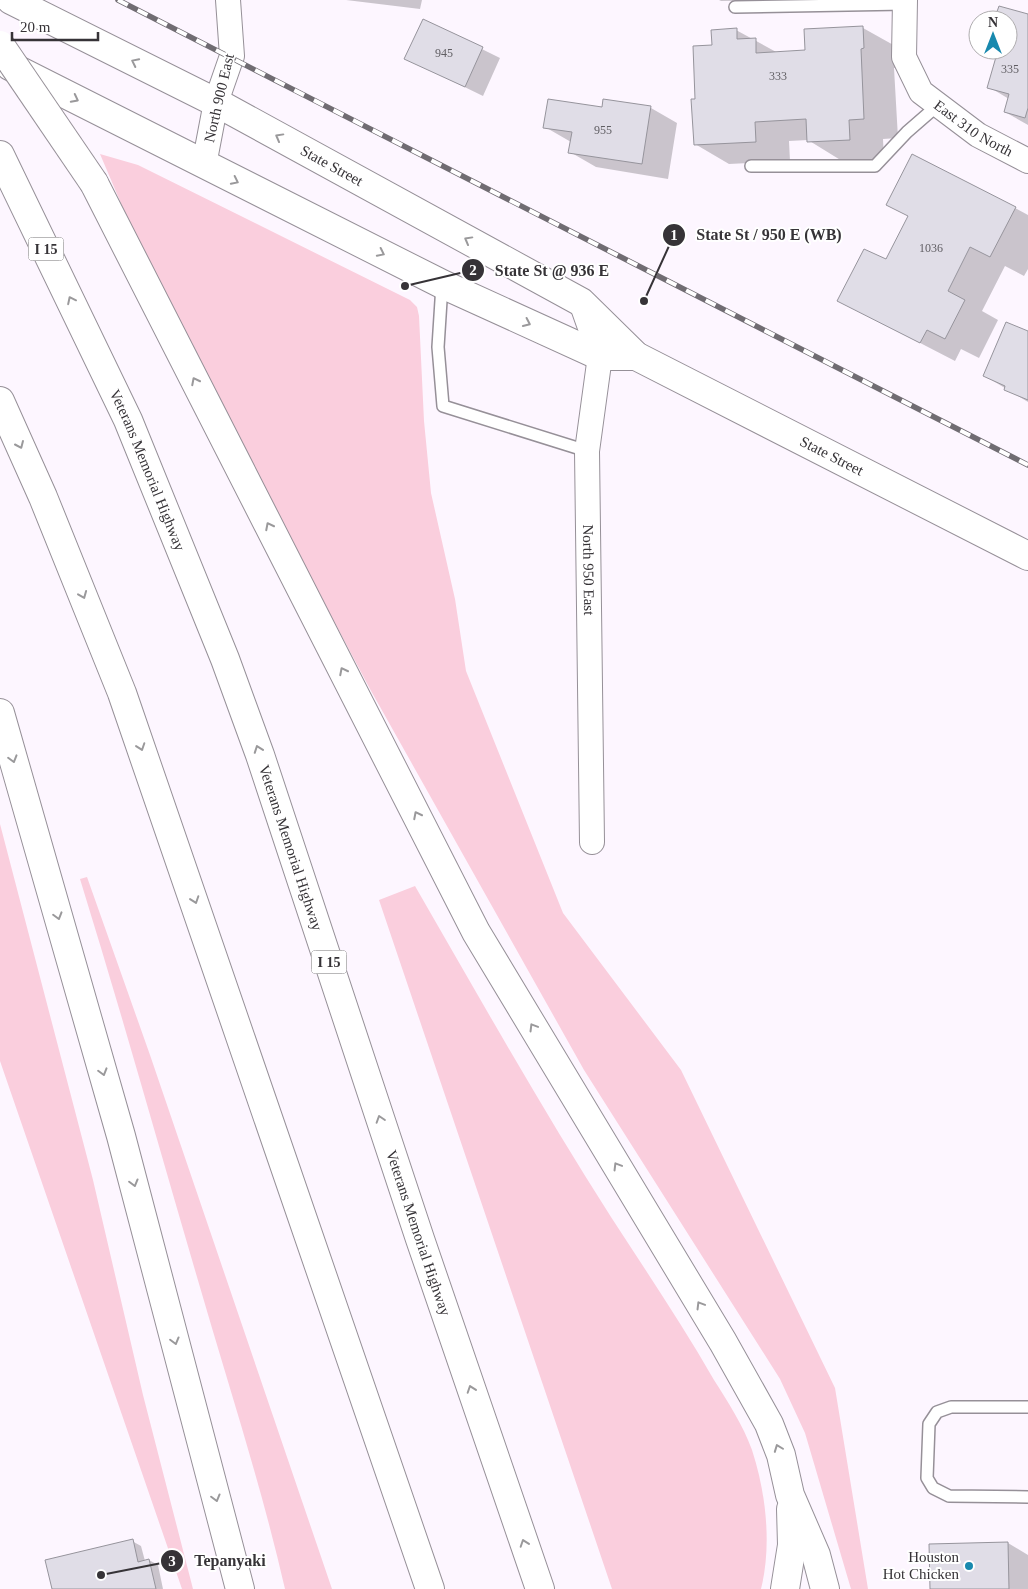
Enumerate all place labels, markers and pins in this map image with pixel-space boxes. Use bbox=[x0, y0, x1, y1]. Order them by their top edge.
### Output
callout: State St / 950 E (WB) bbox=[661, 219, 852, 250]
callout: State St @ 936 E bbox=[460, 255, 620, 286]
callout: Tepanyaki bbox=[159, 1545, 276, 1576]
place label: Houston Hot Chicken bbox=[883, 1549, 959, 1582]
marker: Houston Hot Chicken bbox=[963, 1560, 975, 1572]

